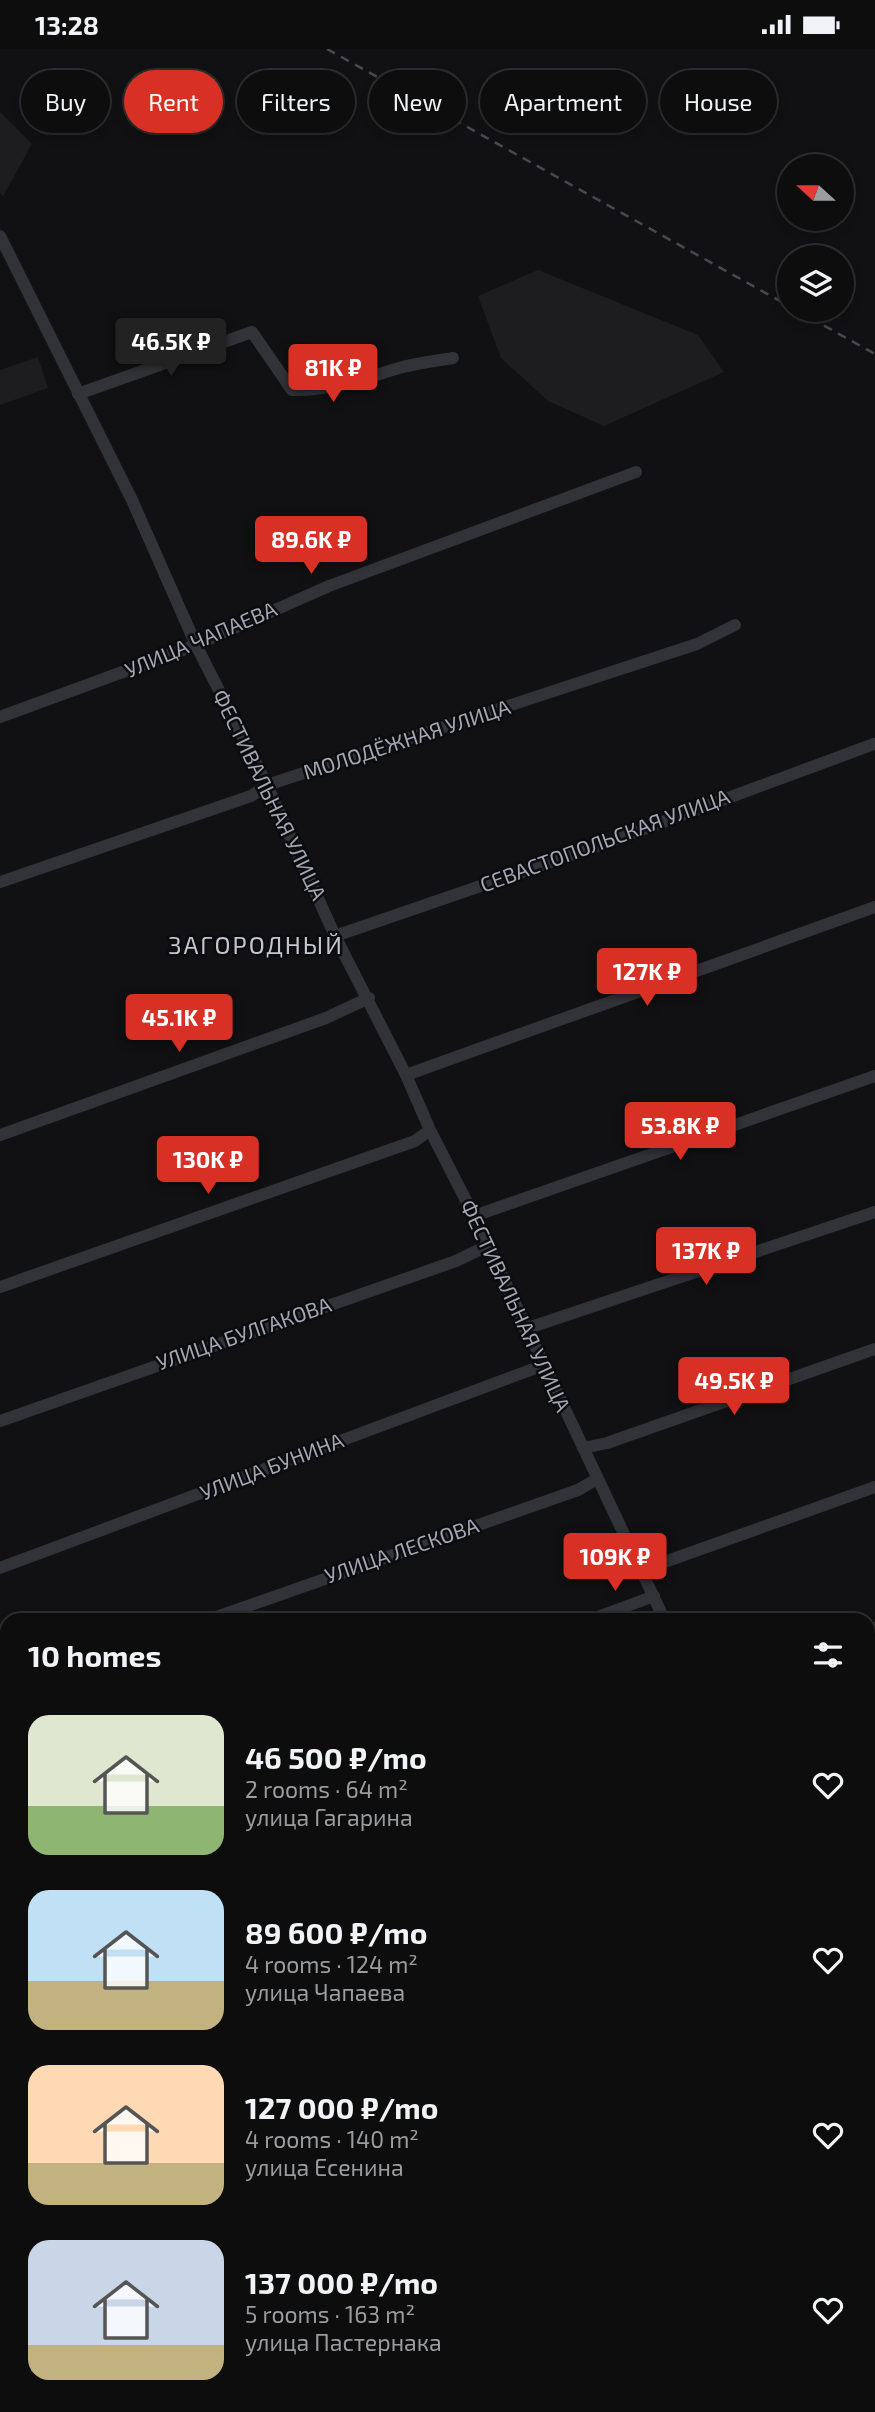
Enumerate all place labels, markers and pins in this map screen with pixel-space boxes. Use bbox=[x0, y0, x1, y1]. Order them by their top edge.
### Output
pin: 46.5K ₽ bbox=[106, 319, 236, 378]
pin: 81K ₽ bbox=[284, 345, 382, 404]
pin: 89.6K ₽ bbox=[246, 517, 376, 576]
pin: 127K ₽ bbox=[590, 949, 704, 1008]
pin: 45.1K ₽ bbox=[114, 995, 244, 1054]
pin: 53.8K ₽ bbox=[615, 1103, 745, 1162]
pin: 130K ₽ bbox=[151, 1137, 265, 1196]
pin: 137K ₽ bbox=[649, 1227, 763, 1287]
pin: 49.5K ₽ bbox=[669, 1357, 799, 1417]
pin: 109K ₽ bbox=[558, 1533, 672, 1593]

